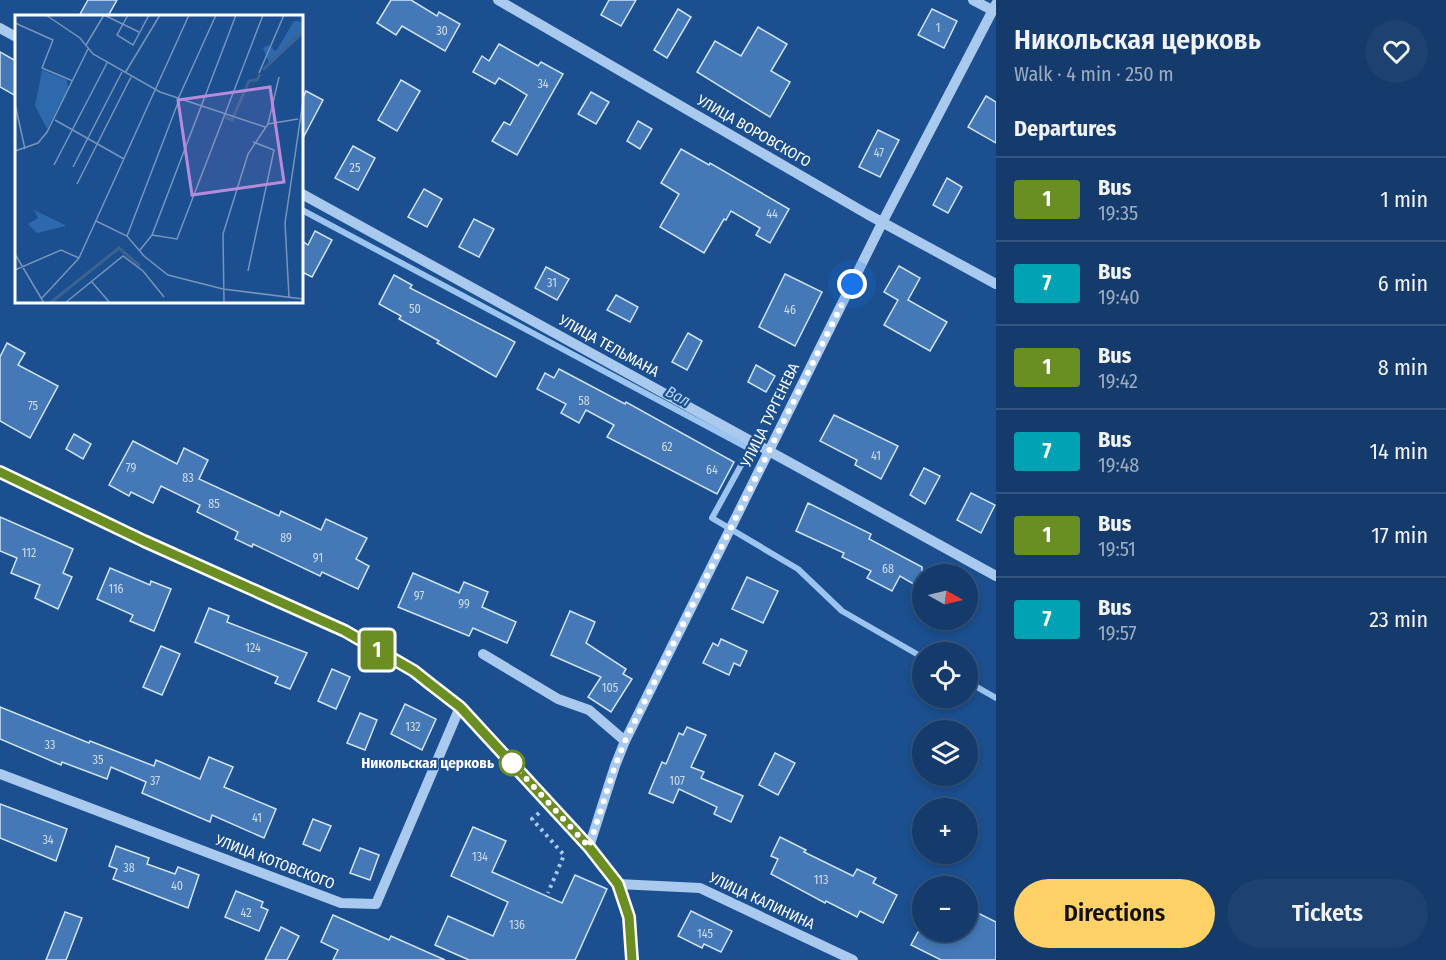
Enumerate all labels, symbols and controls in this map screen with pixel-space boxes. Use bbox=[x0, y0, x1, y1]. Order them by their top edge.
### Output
inset map bbox=[15, 15, 303, 303]
button: heart bbox=[1365, 20, 1428, 83]
house number: 1 bbox=[936, 21, 940, 35]
text: Никольская церковь bbox=[1014, 23, 1261, 56]
house number: 30 bbox=[436, 24, 448, 38]
text: Walk · 4 min · 250 m bbox=[1014, 62, 1174, 86]
house number: 34 bbox=[537, 77, 549, 91]
street label: УЛИЦА ВОРОВСКОГО bbox=[693, 91, 814, 171]
text: Departures bbox=[1014, 115, 1116, 142]
house number: 47 bbox=[874, 146, 884, 160]
house number: 25 bbox=[350, 161, 361, 175]
text: Bus bbox=[1098, 174, 1131, 201]
text: 1 bbox=[1043, 186, 1051, 212]
text: 1 min bbox=[1380, 186, 1428, 213]
text: 19:35 bbox=[1098, 201, 1138, 225]
house number: 44 bbox=[766, 207, 778, 221]
text: Bus bbox=[1098, 258, 1131, 285]
your location bbox=[837, 269, 867, 299]
text: 7 bbox=[1043, 270, 1051, 296]
text: 6 min bbox=[1378, 270, 1428, 297]
house number: 31 bbox=[547, 276, 557, 290]
text: 19:40 bbox=[1098, 285, 1140, 309]
house number: 50 bbox=[409, 302, 421, 316]
house number: 46 bbox=[784, 303, 796, 317]
street label: УЛИЦА ТЕЛЬМАНА bbox=[555, 311, 662, 381]
text: Bus bbox=[1098, 342, 1131, 369]
text: 1 bbox=[1043, 354, 1051, 380]
text: 8 min bbox=[1378, 354, 1428, 381]
street label: УЛИЦА ТУРГЕНЕВА bbox=[737, 360, 803, 471]
text: 19:42 bbox=[1098, 369, 1138, 393]
water label: Вал bbox=[662, 382, 694, 410]
house number: 58 bbox=[578, 394, 590, 408]
house number: 75 bbox=[28, 399, 39, 413]
text: Bus bbox=[1098, 426, 1131, 453]
text: 7 bbox=[1043, 438, 1051, 464]
text: 14 min bbox=[1370, 438, 1428, 465]
house number: 62 bbox=[661, 440, 673, 454]
house number: 41 bbox=[871, 449, 881, 463]
text: 19:48 bbox=[1098, 453, 1139, 477]
house number: 79 bbox=[126, 461, 136, 475]
house number: 64 bbox=[706, 463, 718, 477]
house number: 83 bbox=[182, 471, 194, 485]
house number: 85 bbox=[208, 497, 220, 511]
text: Bus bbox=[1098, 510, 1131, 537]
text: 1 bbox=[1043, 522, 1051, 548]
text: 17 min bbox=[1371, 522, 1428, 549]
house number: 89 bbox=[280, 531, 292, 545]
text: 19:51 bbox=[1098, 537, 1136, 561]
house number: 112 bbox=[22, 546, 36, 560]
house number: 91 bbox=[313, 551, 323, 565]
house number: 68 bbox=[882, 562, 894, 576]
north arrow bbox=[912, 564, 978, 630]
map controls bbox=[912, 564, 978, 942]
house number: 116 bbox=[108, 582, 124, 596]
house number: 97 bbox=[414, 589, 424, 603]
text: Bus bbox=[1098, 594, 1131, 621]
house number: 99 bbox=[458, 597, 470, 611]
text: 7 bbox=[1043, 606, 1051, 632]
text: 23 min bbox=[1369, 606, 1428, 633]
text: 19:57 bbox=[1098, 621, 1137, 645]
line badge: 1 bbox=[358, 630, 397, 670]
text: 1 bbox=[373, 637, 381, 663]
house number: 124 bbox=[245, 641, 261, 655]
button: locate bbox=[912, 642, 978, 708]
house number: 105 bbox=[602, 681, 619, 695]
house number: 132 bbox=[405, 720, 421, 734]
button: layers bbox=[912, 720, 978, 786]
house number: 33 bbox=[45, 738, 55, 752]
marker: Никольская церковь bbox=[499, 750, 525, 776]
house number: 35 bbox=[93, 753, 104, 767]
place label: Никольская церковь bbox=[361, 754, 494, 772]
house number: 37 bbox=[150, 774, 160, 788]
house number: 107 bbox=[669, 774, 685, 788]
button: + bbox=[912, 798, 978, 864]
house number: 41 bbox=[252, 811, 262, 825]
street label: УЛИЦА КОТОВСКОГО bbox=[212, 831, 337, 893]
house number: 34 bbox=[42, 833, 54, 847]
house number: 134 bbox=[472, 850, 488, 864]
house number: 38 bbox=[123, 861, 135, 875]
street label: УЛИЦА КАЛИНИНА bbox=[705, 868, 818, 933]
house number: 113 bbox=[814, 873, 828, 887]
button: − bbox=[912, 876, 978, 942]
house number: 40 bbox=[171, 879, 183, 893]
button: Directions bbox=[1014, 879, 1215, 948]
button: Tickets bbox=[1227, 879, 1428, 948]
house number: 42 bbox=[241, 906, 251, 920]
house number: 136 bbox=[509, 918, 525, 932]
house number: 145 bbox=[697, 927, 713, 941]

